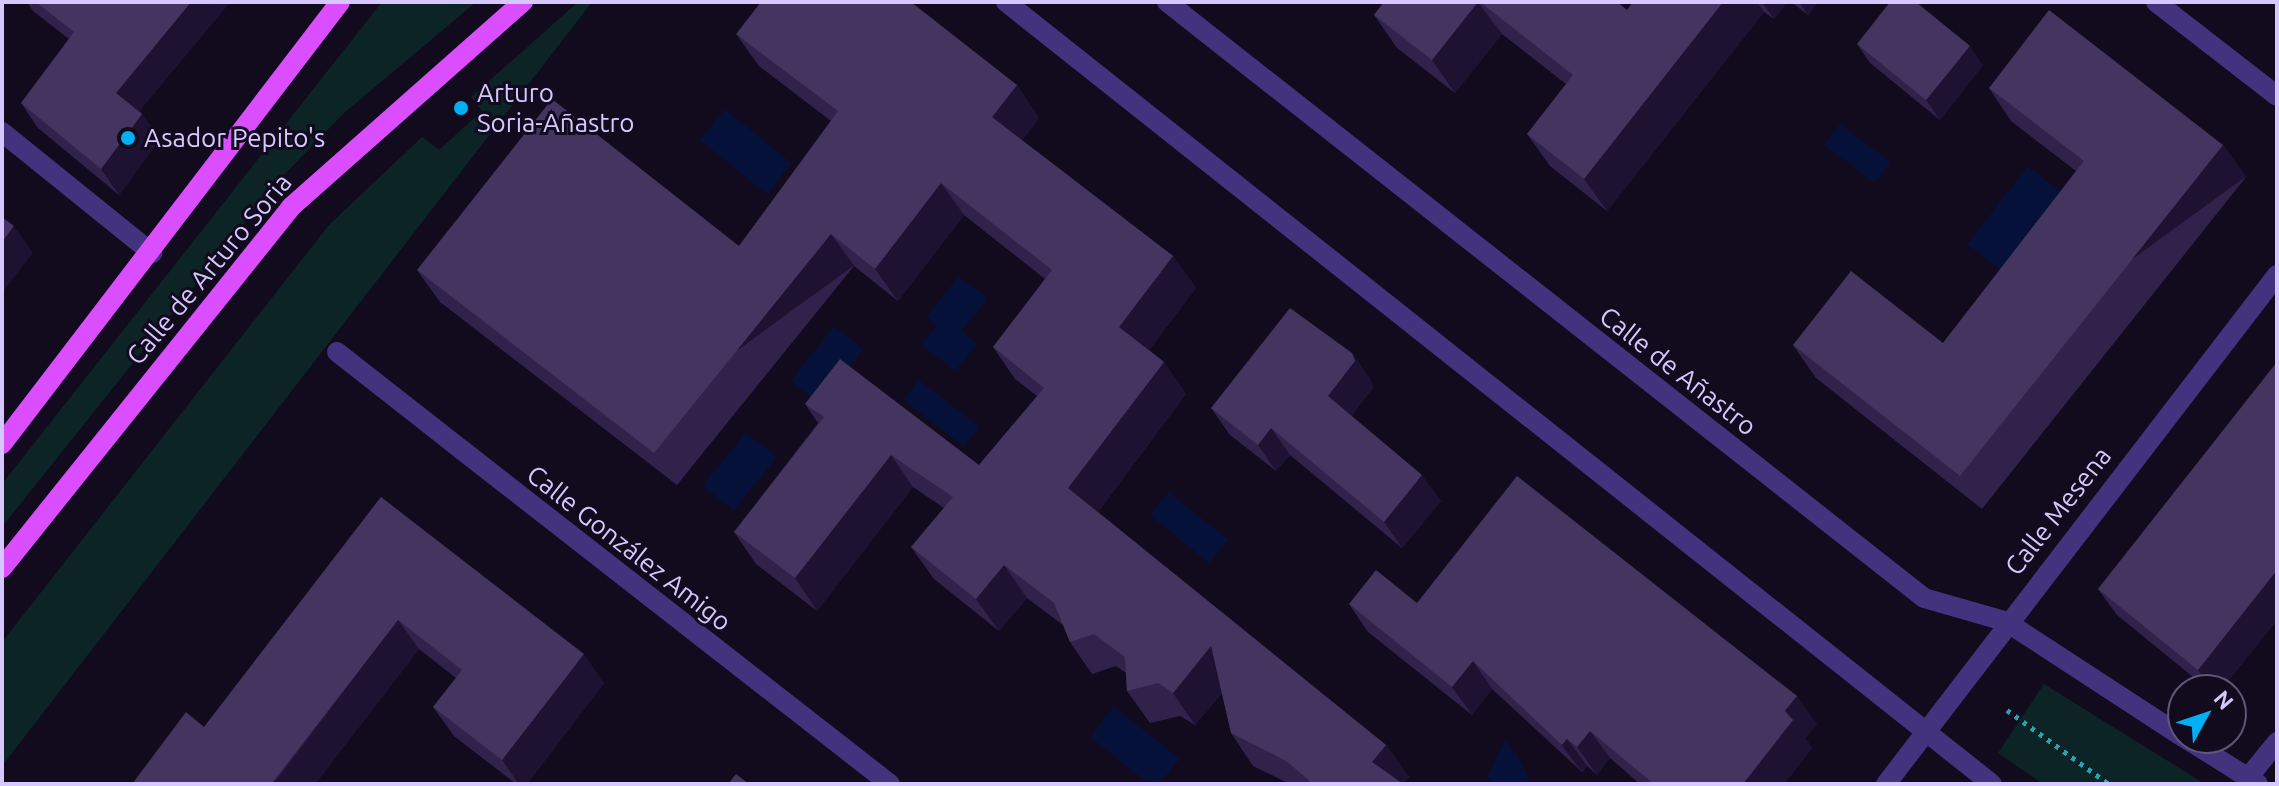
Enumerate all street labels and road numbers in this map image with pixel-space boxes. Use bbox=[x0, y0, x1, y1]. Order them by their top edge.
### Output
street label: Calle de Arturo Soria bbox=[120, 167, 298, 371]
street label: Calle de Añastro bbox=[1593, 300, 1763, 442]
street label: Calle Mesena bbox=[1998, 441, 2118, 581]
street label: Calle González Amigo bbox=[521, 459, 737, 637]

